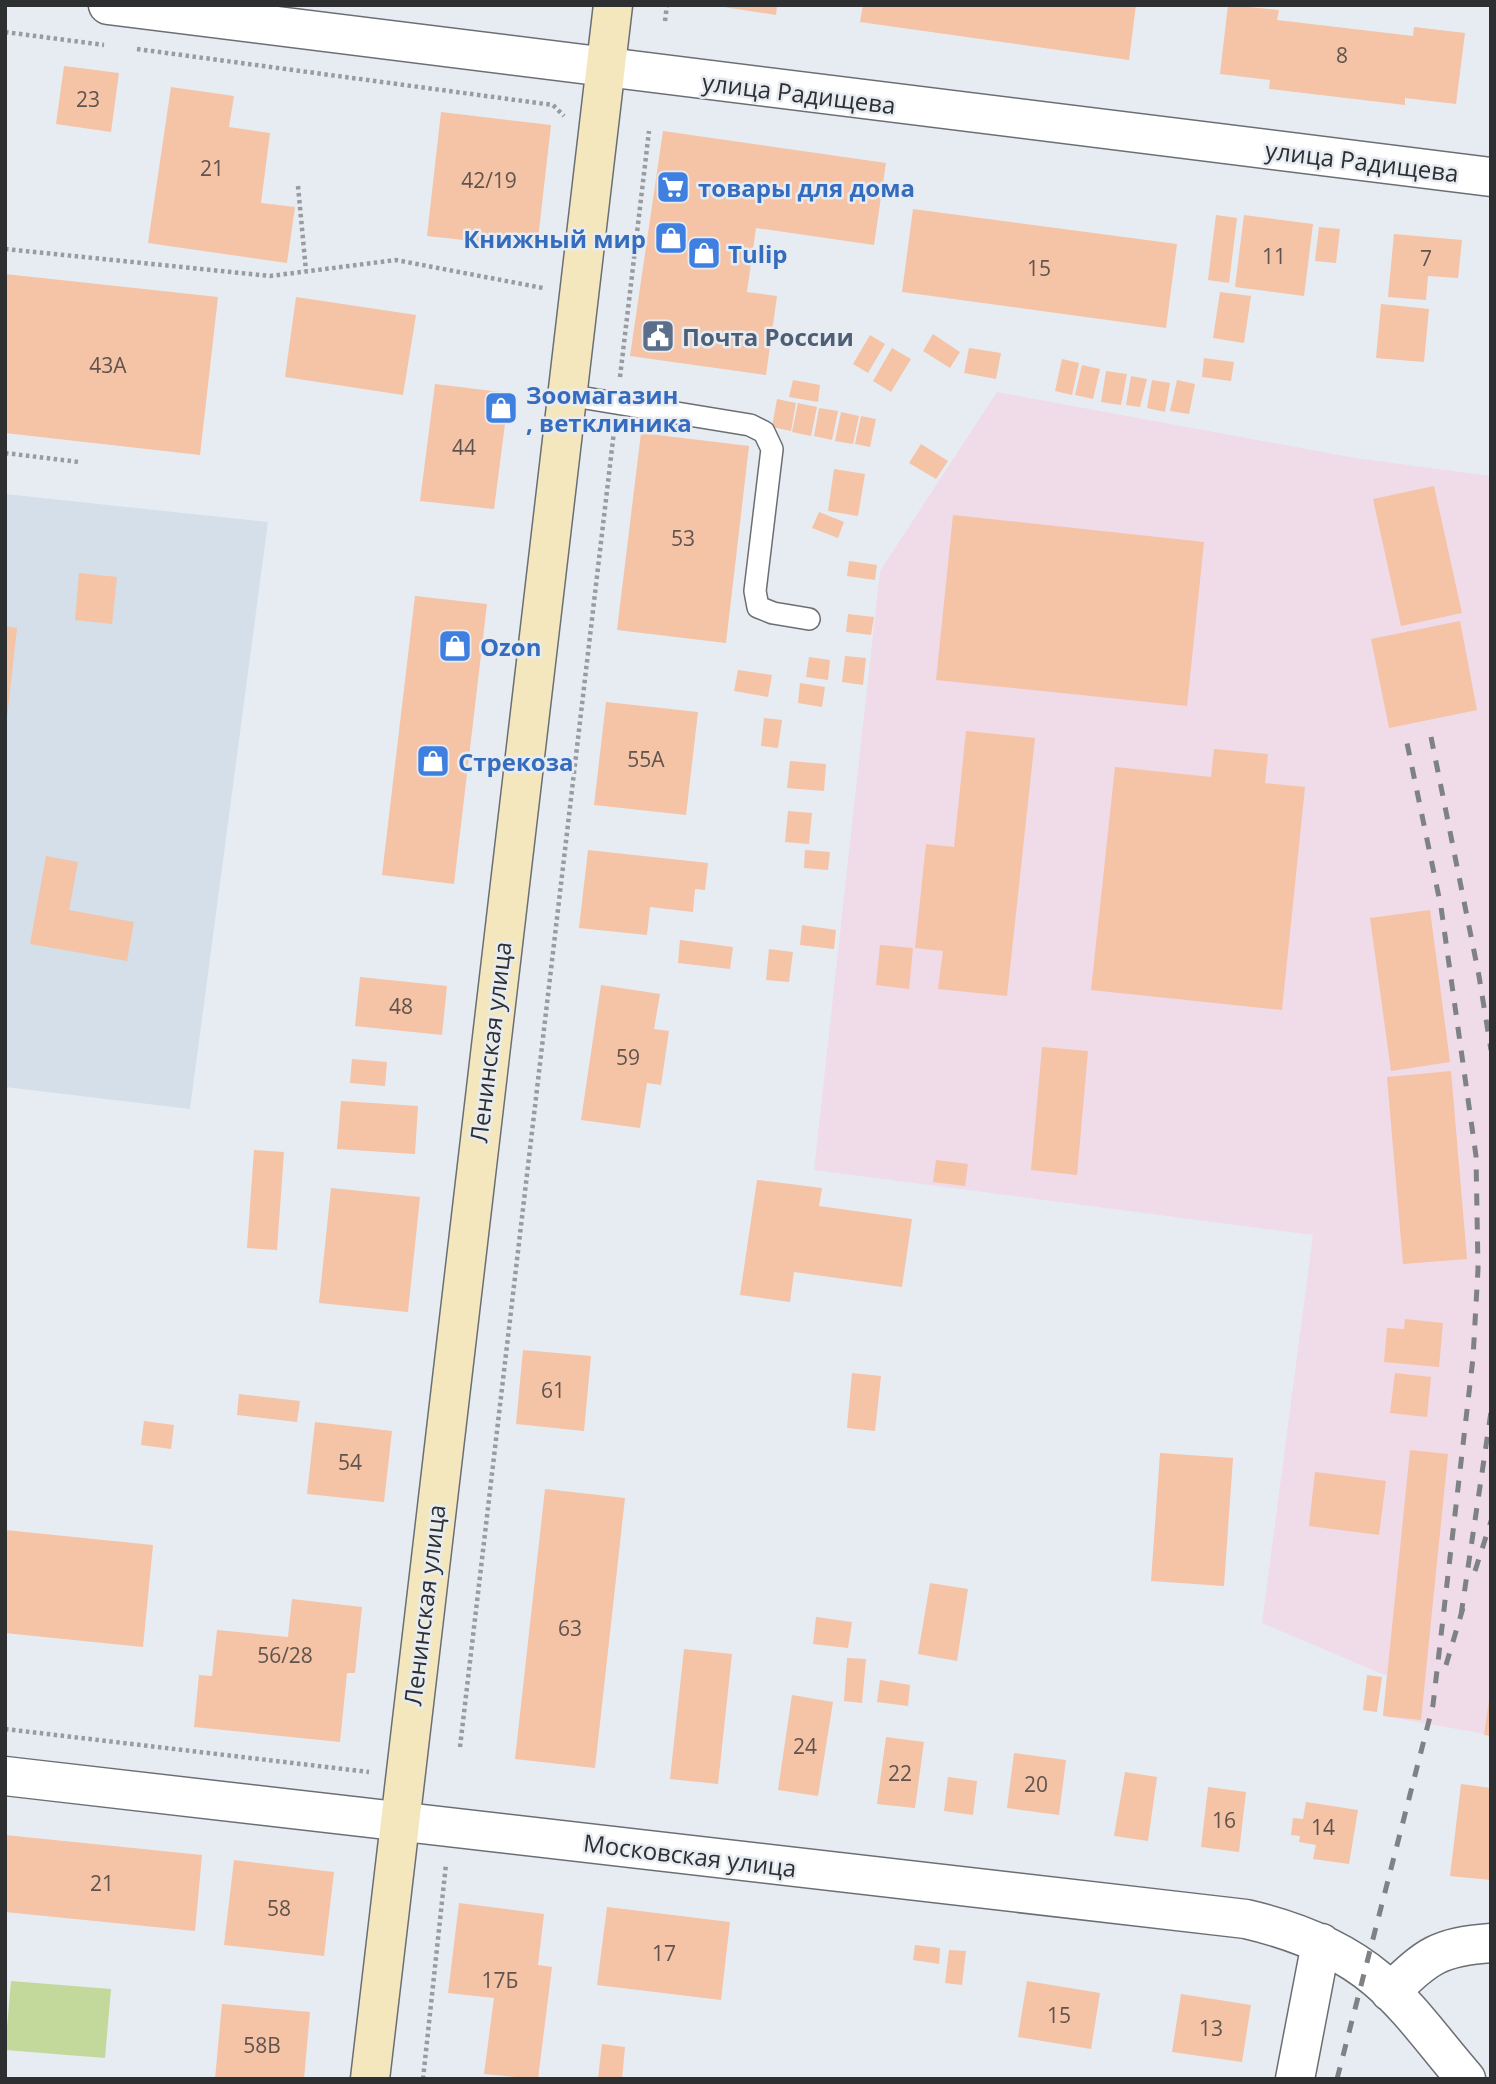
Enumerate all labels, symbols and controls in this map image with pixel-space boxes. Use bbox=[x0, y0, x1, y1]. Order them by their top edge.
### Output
house number: 8 bbox=[1336, 41, 1348, 69]
street label: улица Радищева bbox=[700, 65, 898, 121]
house number: 23 bbox=[76, 85, 100, 113]
street label: улица Радищева bbox=[1263, 133, 1461, 189]
house number: 21 bbox=[200, 154, 224, 182]
house number: 42/19 bbox=[461, 166, 517, 194]
supermarket icon: товары для дома bbox=[654, 168, 692, 206]
place label: товары для дома bbox=[698, 171, 915, 204]
shop icon: Книжный мир bbox=[652, 219, 690, 257]
place label: Книжный мир bbox=[463, 222, 646, 255]
shop icon: Tulip bbox=[685, 234, 723, 272]
place label: Tulip bbox=[728, 237, 788, 270]
house number: 11 bbox=[1262, 242, 1286, 270]
house number: 7 bbox=[1420, 244, 1432, 272]
house number: 15 bbox=[1027, 254, 1051, 282]
public building icon: Почта России bbox=[639, 317, 677, 355]
place label: Почта России bbox=[682, 320, 854, 353]
house number: 43А bbox=[89, 351, 127, 379]
place label: Зоомагазин , ветклиника bbox=[526, 378, 692, 439]
shop icon: Зоомагазин , ветклиника bbox=[482, 389, 520, 427]
house number: 44 bbox=[452, 433, 476, 461]
house number: 53 bbox=[671, 524, 695, 552]
shop icon: Ozon bbox=[436, 627, 474, 665]
place label: Ozon bbox=[480, 630, 541, 663]
shop icon: Стрекоза bbox=[414, 742, 452, 780]
place label: Стрекоза bbox=[458, 745, 573, 778]
house number: 55А bbox=[627, 745, 665, 773]
street label: Ленинская улица bbox=[461, 940, 519, 1144]
house number: 48 bbox=[389, 992, 413, 1020]
house number: 59 bbox=[616, 1043, 640, 1071]
house number: 61 bbox=[541, 1376, 565, 1404]
house number: 54 bbox=[338, 1448, 362, 1476]
street label: Ленинская улица bbox=[395, 1503, 453, 1707]
house number: 63 bbox=[558, 1614, 582, 1642]
house number: 56/28 bbox=[257, 1641, 313, 1669]
house number: 24 bbox=[793, 1732, 817, 1760]
house number: 22 bbox=[888, 1759, 912, 1787]
house number: 20 bbox=[1024, 1770, 1048, 1798]
house number: 16 bbox=[1212, 1806, 1236, 1834]
house number: 14 bbox=[1311, 1813, 1335, 1841]
street label: Московская улица bbox=[582, 1826, 798, 1884]
house number: 21 bbox=[90, 1869, 114, 1897]
house number: 58 bbox=[267, 1894, 291, 1922]
house number: 17 bbox=[652, 1939, 676, 1967]
house number: 17Б bbox=[482, 1966, 518, 1994]
house number: 15 bbox=[1047, 2001, 1071, 2029]
house number: 13 bbox=[1199, 2014, 1223, 2042]
house number: 58В bbox=[243, 2031, 281, 2059]

